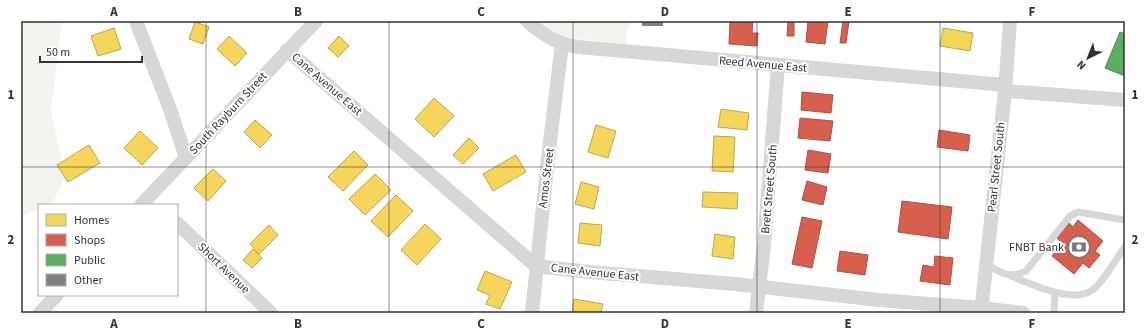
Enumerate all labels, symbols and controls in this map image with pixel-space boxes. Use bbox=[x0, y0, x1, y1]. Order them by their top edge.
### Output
text: A bbox=[109, 3, 118, 21]
text: B bbox=[294, 3, 302, 21]
text: C bbox=[477, 3, 485, 21]
text: D bbox=[661, 3, 669, 21]
text: E bbox=[844, 3, 852, 21]
text: F bbox=[1029, 3, 1036, 21]
scale bar bbox=[40, 38, 142, 64]
north arrow bbox=[1068, 38, 1108, 78]
text: 50 m bbox=[46, 44, 70, 61]
street label: Cane Avenue East bbox=[288, 49, 366, 120]
street label: Reed Avenue East bbox=[718, 52, 808, 77]
text: N bbox=[1074, 57, 1089, 73]
street label: South Rayburn Street bbox=[186, 68, 271, 158]
text: 1 bbox=[8, 86, 15, 104]
text: 1 bbox=[1132, 86, 1139, 104]
street label: Pearl Street South bbox=[983, 121, 1010, 213]
street label: Brett Street South bbox=[757, 144, 782, 234]
street label: Amos Street bbox=[534, 147, 559, 209]
legend bbox=[38, 204, 178, 296]
text: Homes bbox=[74, 212, 109, 229]
text: 2 bbox=[8, 231, 15, 249]
text: 2 bbox=[1132, 231, 1139, 249]
text: Shops bbox=[74, 232, 105, 249]
bank icon: FNBT Bank bbox=[1066, 234, 1092, 260]
street label: Short Avenue bbox=[194, 239, 254, 298]
place label: FNBT Bank bbox=[1009, 239, 1064, 256]
text: Public bbox=[74, 252, 106, 269]
street label: Cane Avenue East bbox=[550, 259, 640, 286]
text: Other bbox=[74, 272, 104, 289]
text: A bbox=[109, 315, 118, 333]
text: B bbox=[294, 315, 302, 333]
text: C bbox=[477, 315, 485, 333]
text: D bbox=[661, 315, 669, 333]
text: E bbox=[844, 315, 852, 333]
text: F bbox=[1029, 315, 1036, 333]

